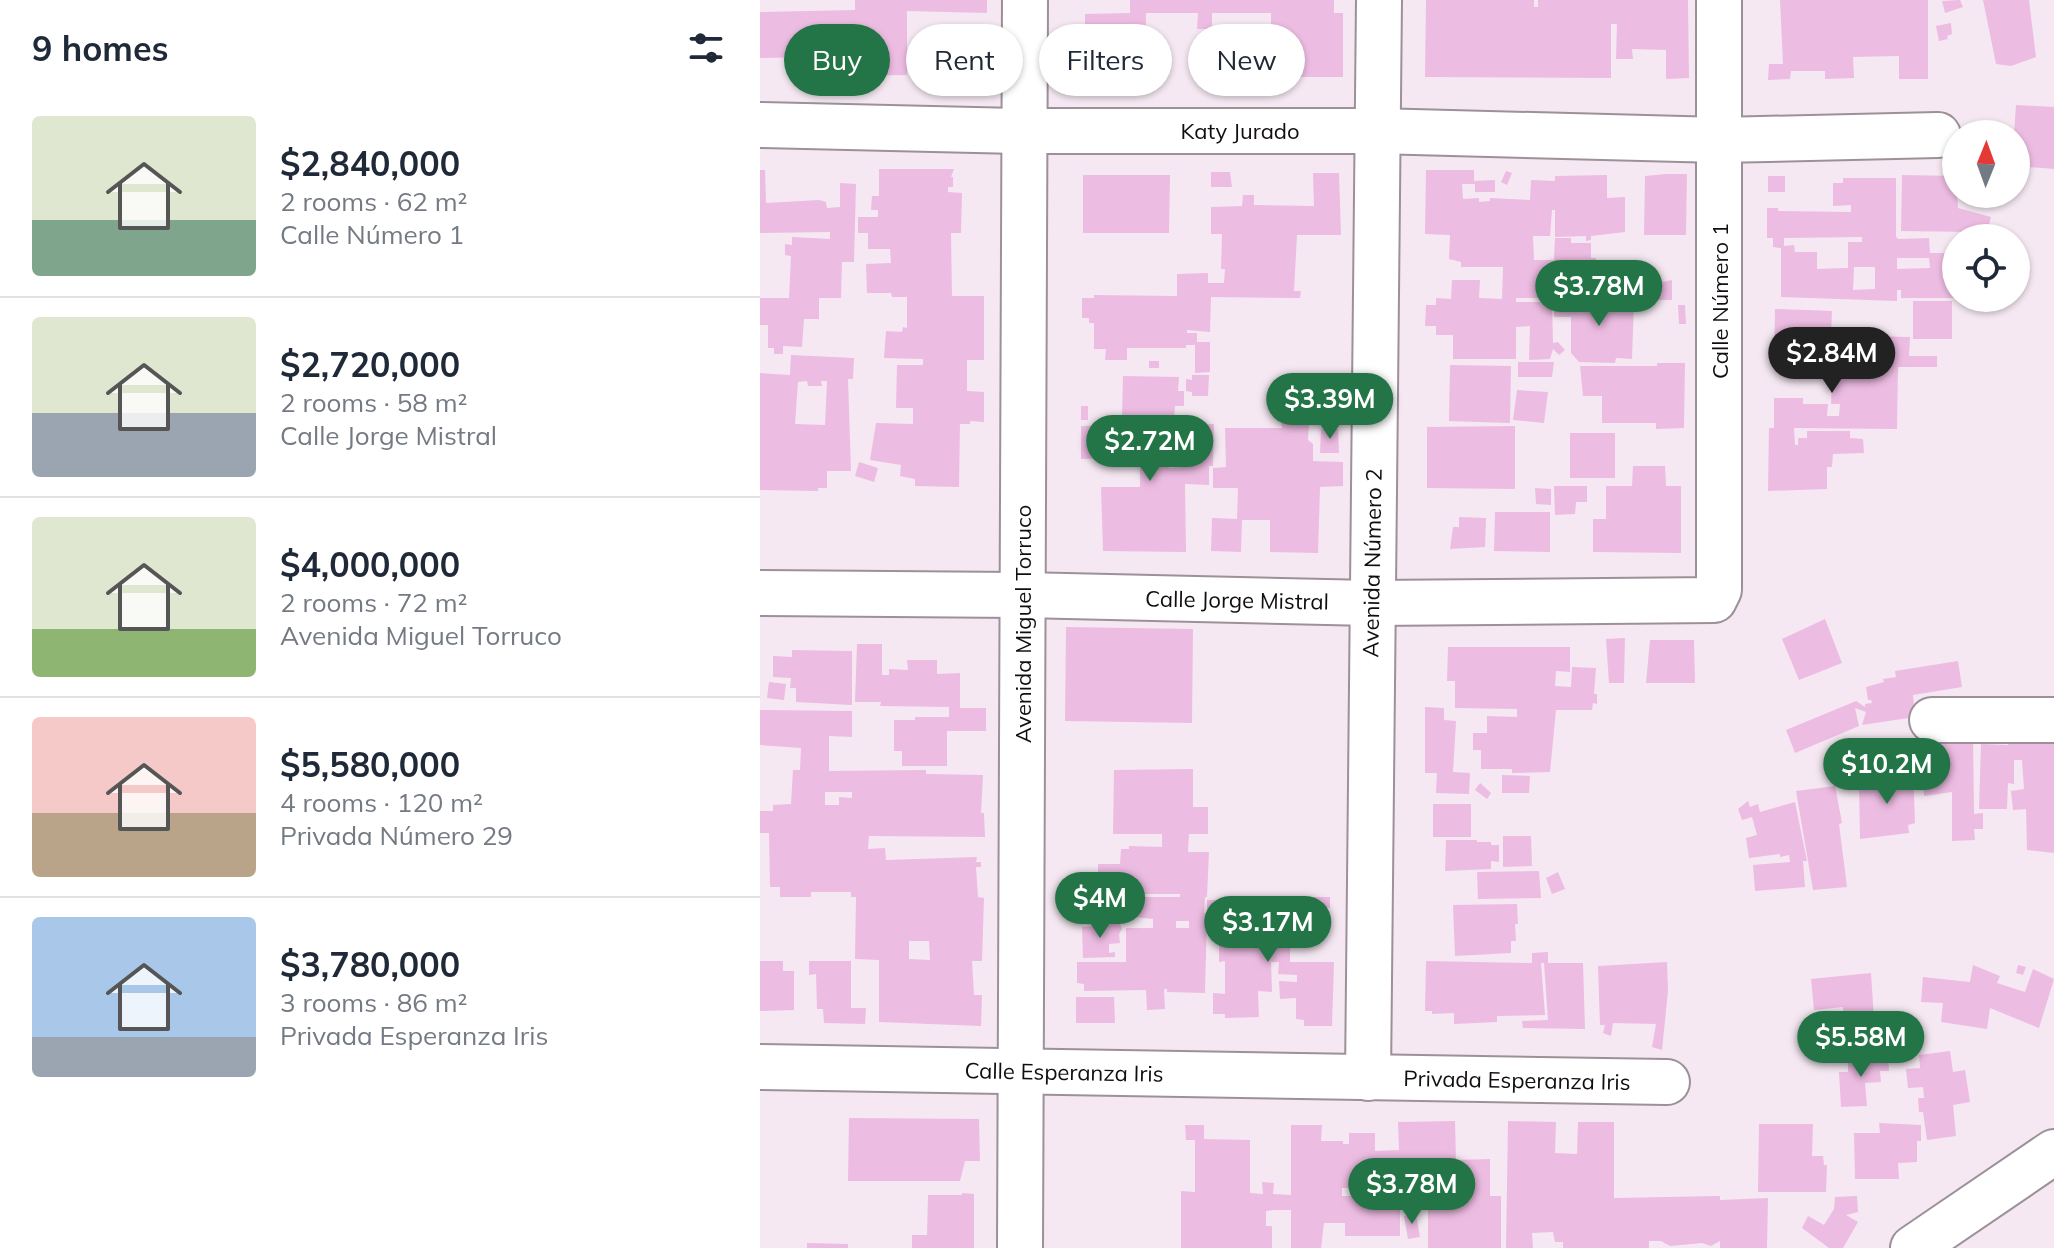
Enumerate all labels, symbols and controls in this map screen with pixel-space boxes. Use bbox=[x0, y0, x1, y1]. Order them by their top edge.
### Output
chip: Buy bbox=[784, 24, 890, 96]
chip: Rent bbox=[906, 24, 1023, 96]
chip: Filters bbox=[1039, 24, 1172, 96]
chip: New bbox=[1188, 24, 1305, 96]
icon: filters bbox=[684, 26, 728, 70]
text: 9 homes bbox=[32, 27, 169, 70]
street label: Katy Jurado bbox=[1180, 117, 1300, 145]
north arrow bbox=[1942, 120, 2030, 208]
map controls bbox=[1942, 120, 2030, 312]
text: $2,840,000 bbox=[280, 142, 460, 185]
icon: home bbox=[96, 148, 192, 244]
text: 2 rooms · 62 m² bbox=[280, 185, 467, 218]
text: Calle Número 1 bbox=[280, 218, 464, 251]
street label: Calle Número 1 bbox=[1706, 223, 1734, 379]
button: locate bbox=[1942, 224, 2030, 312]
pin: $3.78M bbox=[1534, 260, 1664, 328]
text: $3.78M bbox=[1553, 269, 1645, 302]
pin: $2.84M bbox=[1767, 327, 1897, 395]
text: $2.84M bbox=[1786, 336, 1878, 369]
text: $2,720,000 bbox=[280, 343, 460, 386]
icon: home bbox=[96, 349, 192, 445]
pin: $3.39M bbox=[1265, 373, 1395, 441]
text: $3.39M bbox=[1284, 382, 1376, 415]
text: 2 rooms · 58 m² bbox=[280, 386, 467, 419]
pin: $2.72M bbox=[1085, 415, 1215, 483]
text: Calle Jorge Mistral bbox=[280, 419, 497, 452]
text: $2.72M bbox=[1104, 424, 1196, 457]
street label: Avenida Número 2 bbox=[1356, 468, 1388, 658]
street label: Avenida Miguel Torruco bbox=[1009, 505, 1037, 743]
text: $4,000,000 bbox=[280, 543, 460, 586]
icon: home bbox=[96, 549, 192, 645]
street label: Calle Jorge Mistral bbox=[1145, 584, 1329, 616]
text: 2 rooms · 72 m² bbox=[280, 586, 467, 619]
text: Avenida Miguel Torruco bbox=[280, 619, 562, 652]
pin: $10.2M bbox=[1822, 738, 1952, 806]
text: $5,580,000 bbox=[280, 743, 460, 786]
text: $10.2M bbox=[1841, 747, 1933, 780]
icon: home bbox=[96, 749, 192, 845]
text: 4 rooms · 120 m² bbox=[280, 786, 483, 819]
text: Privada Número 29 bbox=[280, 819, 513, 852]
pin: $4M bbox=[1061, 872, 1139, 940]
text: $4M bbox=[1073, 881, 1127, 914]
pin: $3.17M bbox=[1203, 896, 1333, 964]
text: $3.17M bbox=[1222, 905, 1314, 938]
text: $3,780,000 bbox=[280, 943, 460, 986]
icon: home bbox=[96, 949, 192, 1045]
text: 3 rooms · 86 m² bbox=[280, 986, 467, 1019]
pin: $5.58M bbox=[1796, 1011, 1926, 1079]
text: Privada Esperanza Iris bbox=[280, 1019, 548, 1052]
text: $5.58M bbox=[1815, 1020, 1907, 1053]
street label: Calle Esperanza Iris bbox=[964, 1056, 1164, 1088]
street label: Privada Esperanza Iris bbox=[1403, 1064, 1631, 1096]
pin: $3.78M bbox=[1347, 1158, 1477, 1226]
text: $3.78M bbox=[1366, 1167, 1458, 1200]

